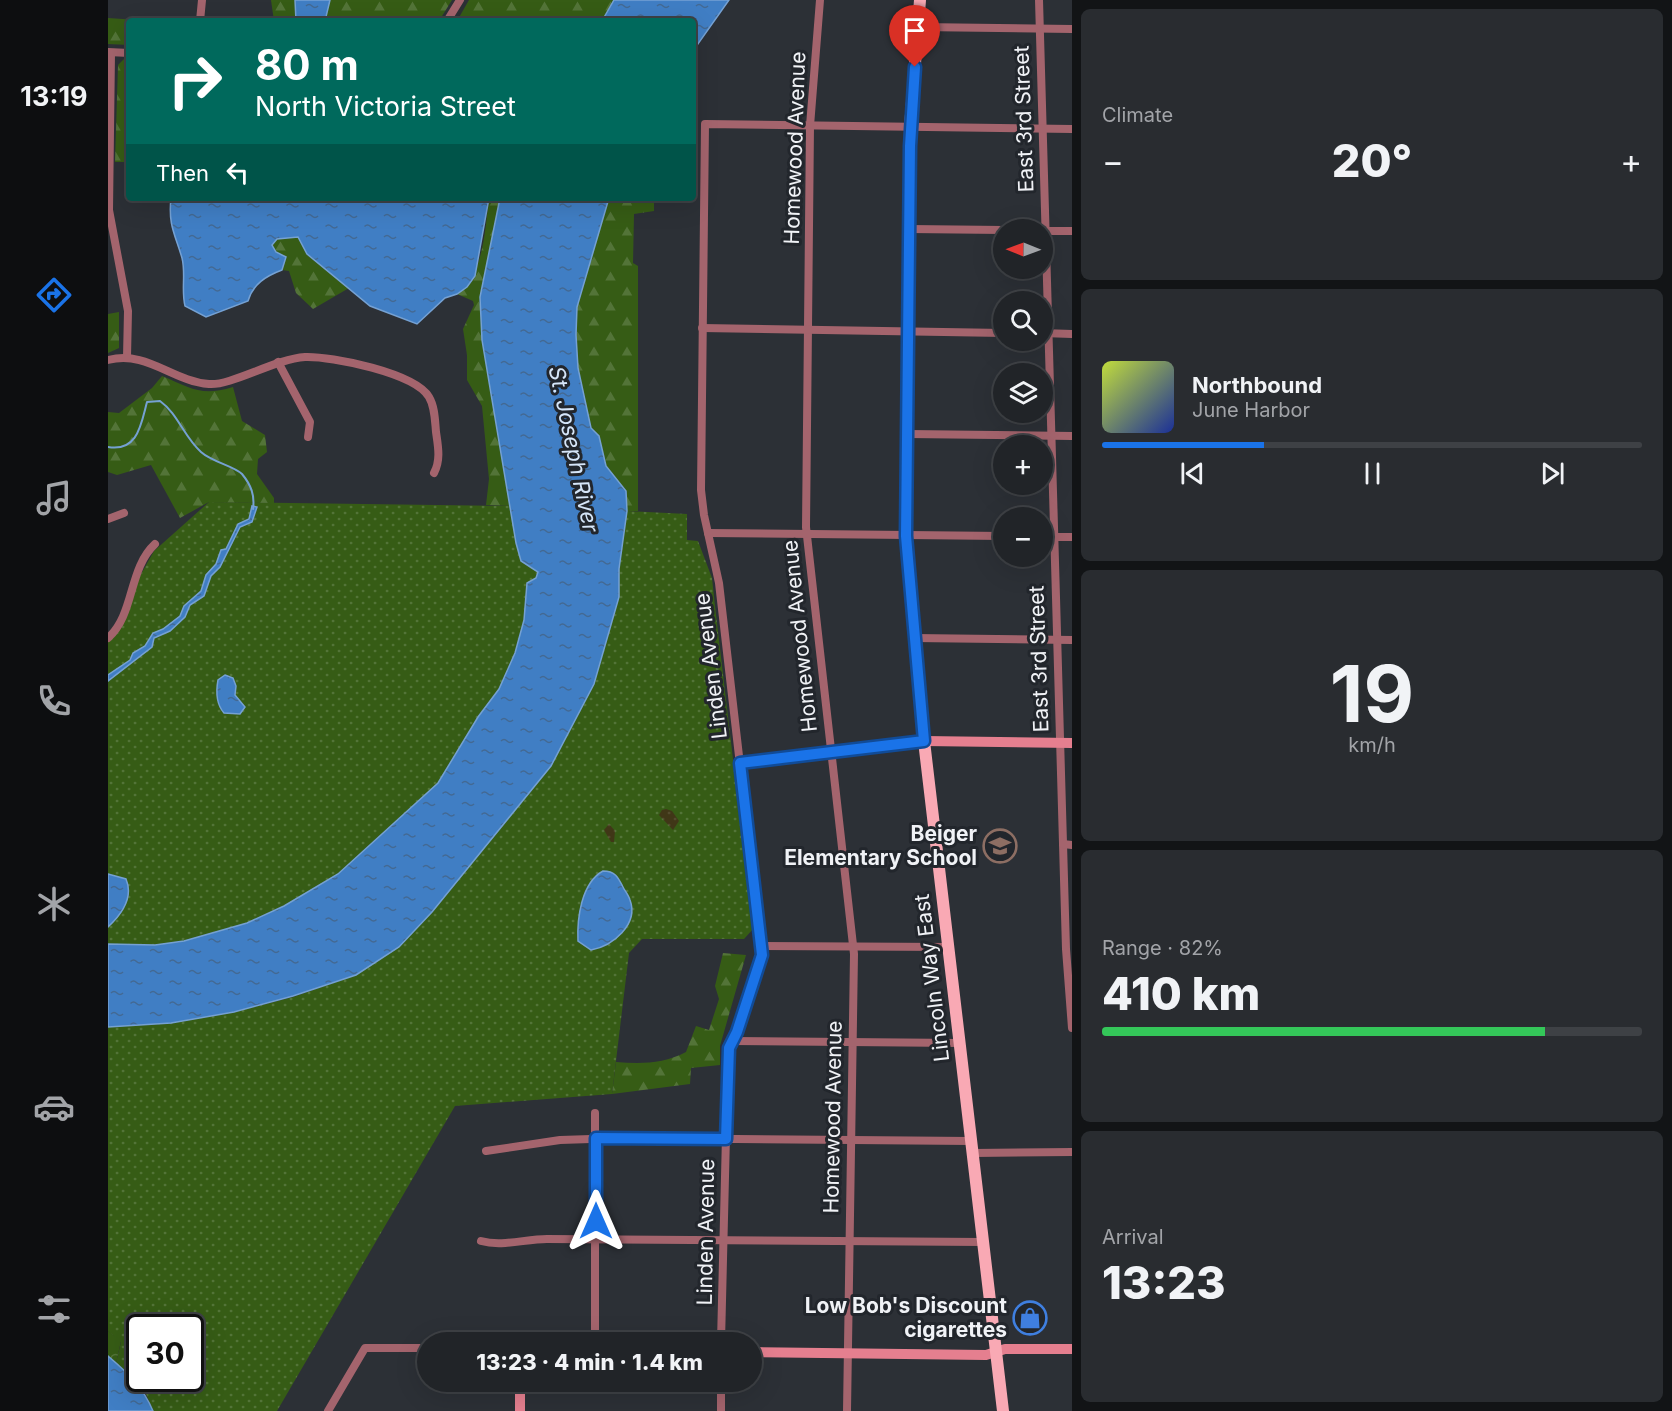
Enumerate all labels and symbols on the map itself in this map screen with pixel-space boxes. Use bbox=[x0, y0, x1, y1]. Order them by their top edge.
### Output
pin bbox=[889, 5, 940, 67]
street label: East 3rd Street bbox=[1008, 45, 1039, 193]
street label: Homewood Avenue bbox=[779, 51, 810, 245]
north arrow bbox=[993, 219, 1053, 279]
water label: St. Joseph River bbox=[544, 364, 604, 535]
street label: Homewood Avenue bbox=[777, 539, 822, 733]
street label: East 3rd Street bbox=[1023, 585, 1054, 733]
street label: Linden Avenue bbox=[689, 592, 732, 740]
place label: Beiger Elementary School bbox=[784, 821, 977, 870]
school or university icon: Beiger Elementary School bbox=[982, 828, 1018, 864]
street label: Lincoln Way East bbox=[909, 893, 954, 1063]
street label: Homewood Avenue bbox=[818, 1020, 847, 1214]
street label: Linden Avenue bbox=[692, 1159, 719, 1305]
position arrow bbox=[564, 1189, 628, 1253]
place label: Low Bob's Discount cigarettes bbox=[805, 1293, 1007, 1342]
shop icon: Low Bob's Discount cigarettes bbox=[1012, 1300, 1048, 1336]
speed limit sign: 30 bbox=[126, 1314, 204, 1392]

